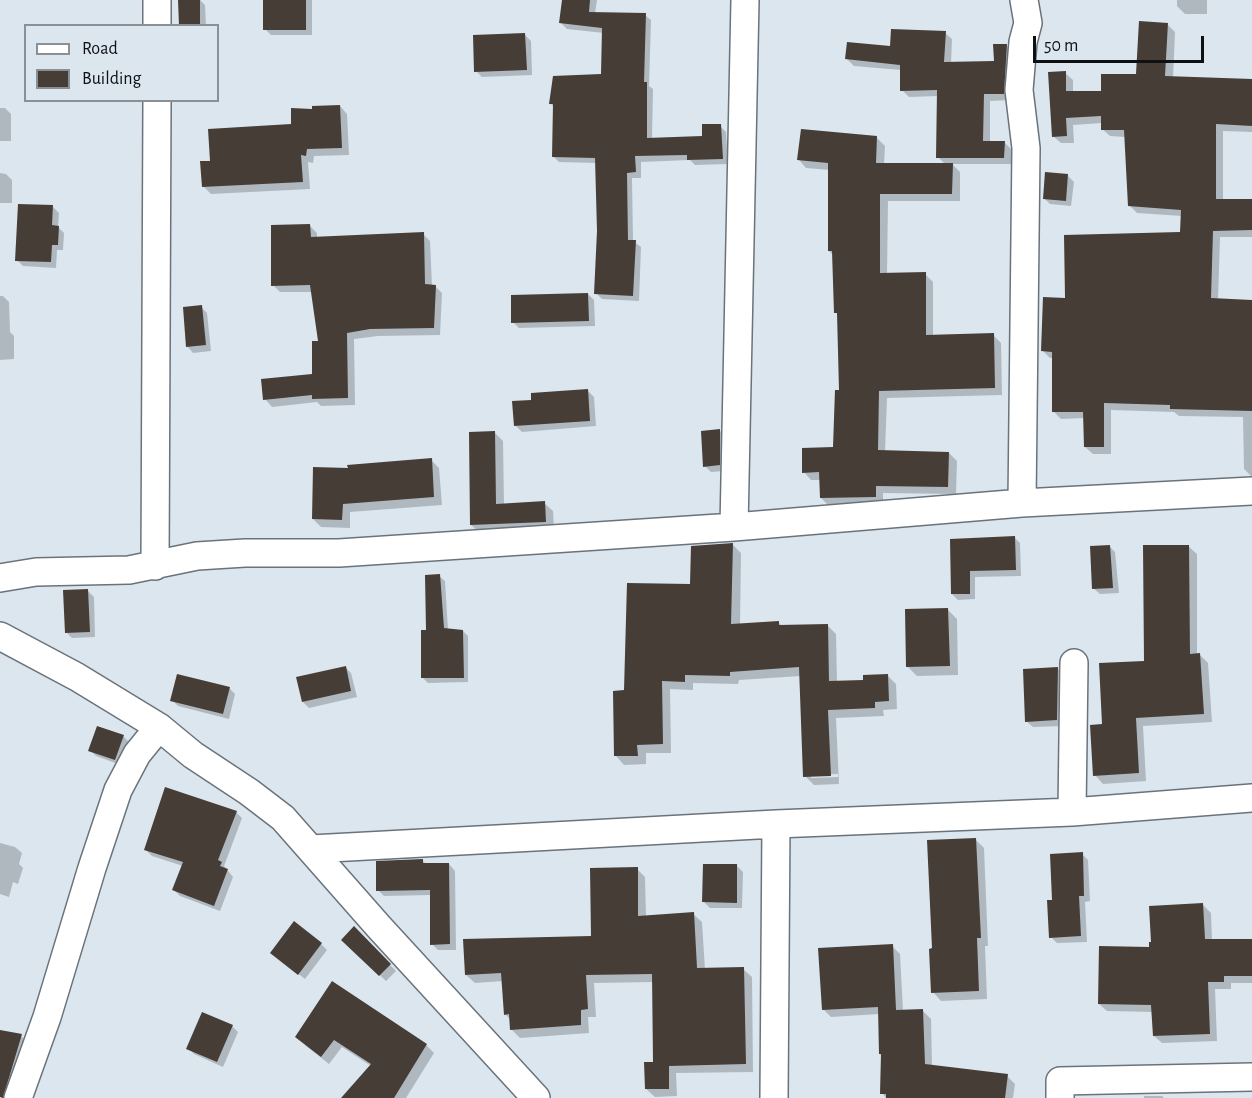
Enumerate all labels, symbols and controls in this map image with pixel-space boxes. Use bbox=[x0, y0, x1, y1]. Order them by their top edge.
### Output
legend bbox=[24, 24, 219, 102]
scale bar bbox=[1036, 24, 1207, 62]
text: 50 m bbox=[1044, 37, 1078, 55]
text: Road bbox=[82, 40, 118, 58]
text: Building bbox=[82, 70, 141, 88]

